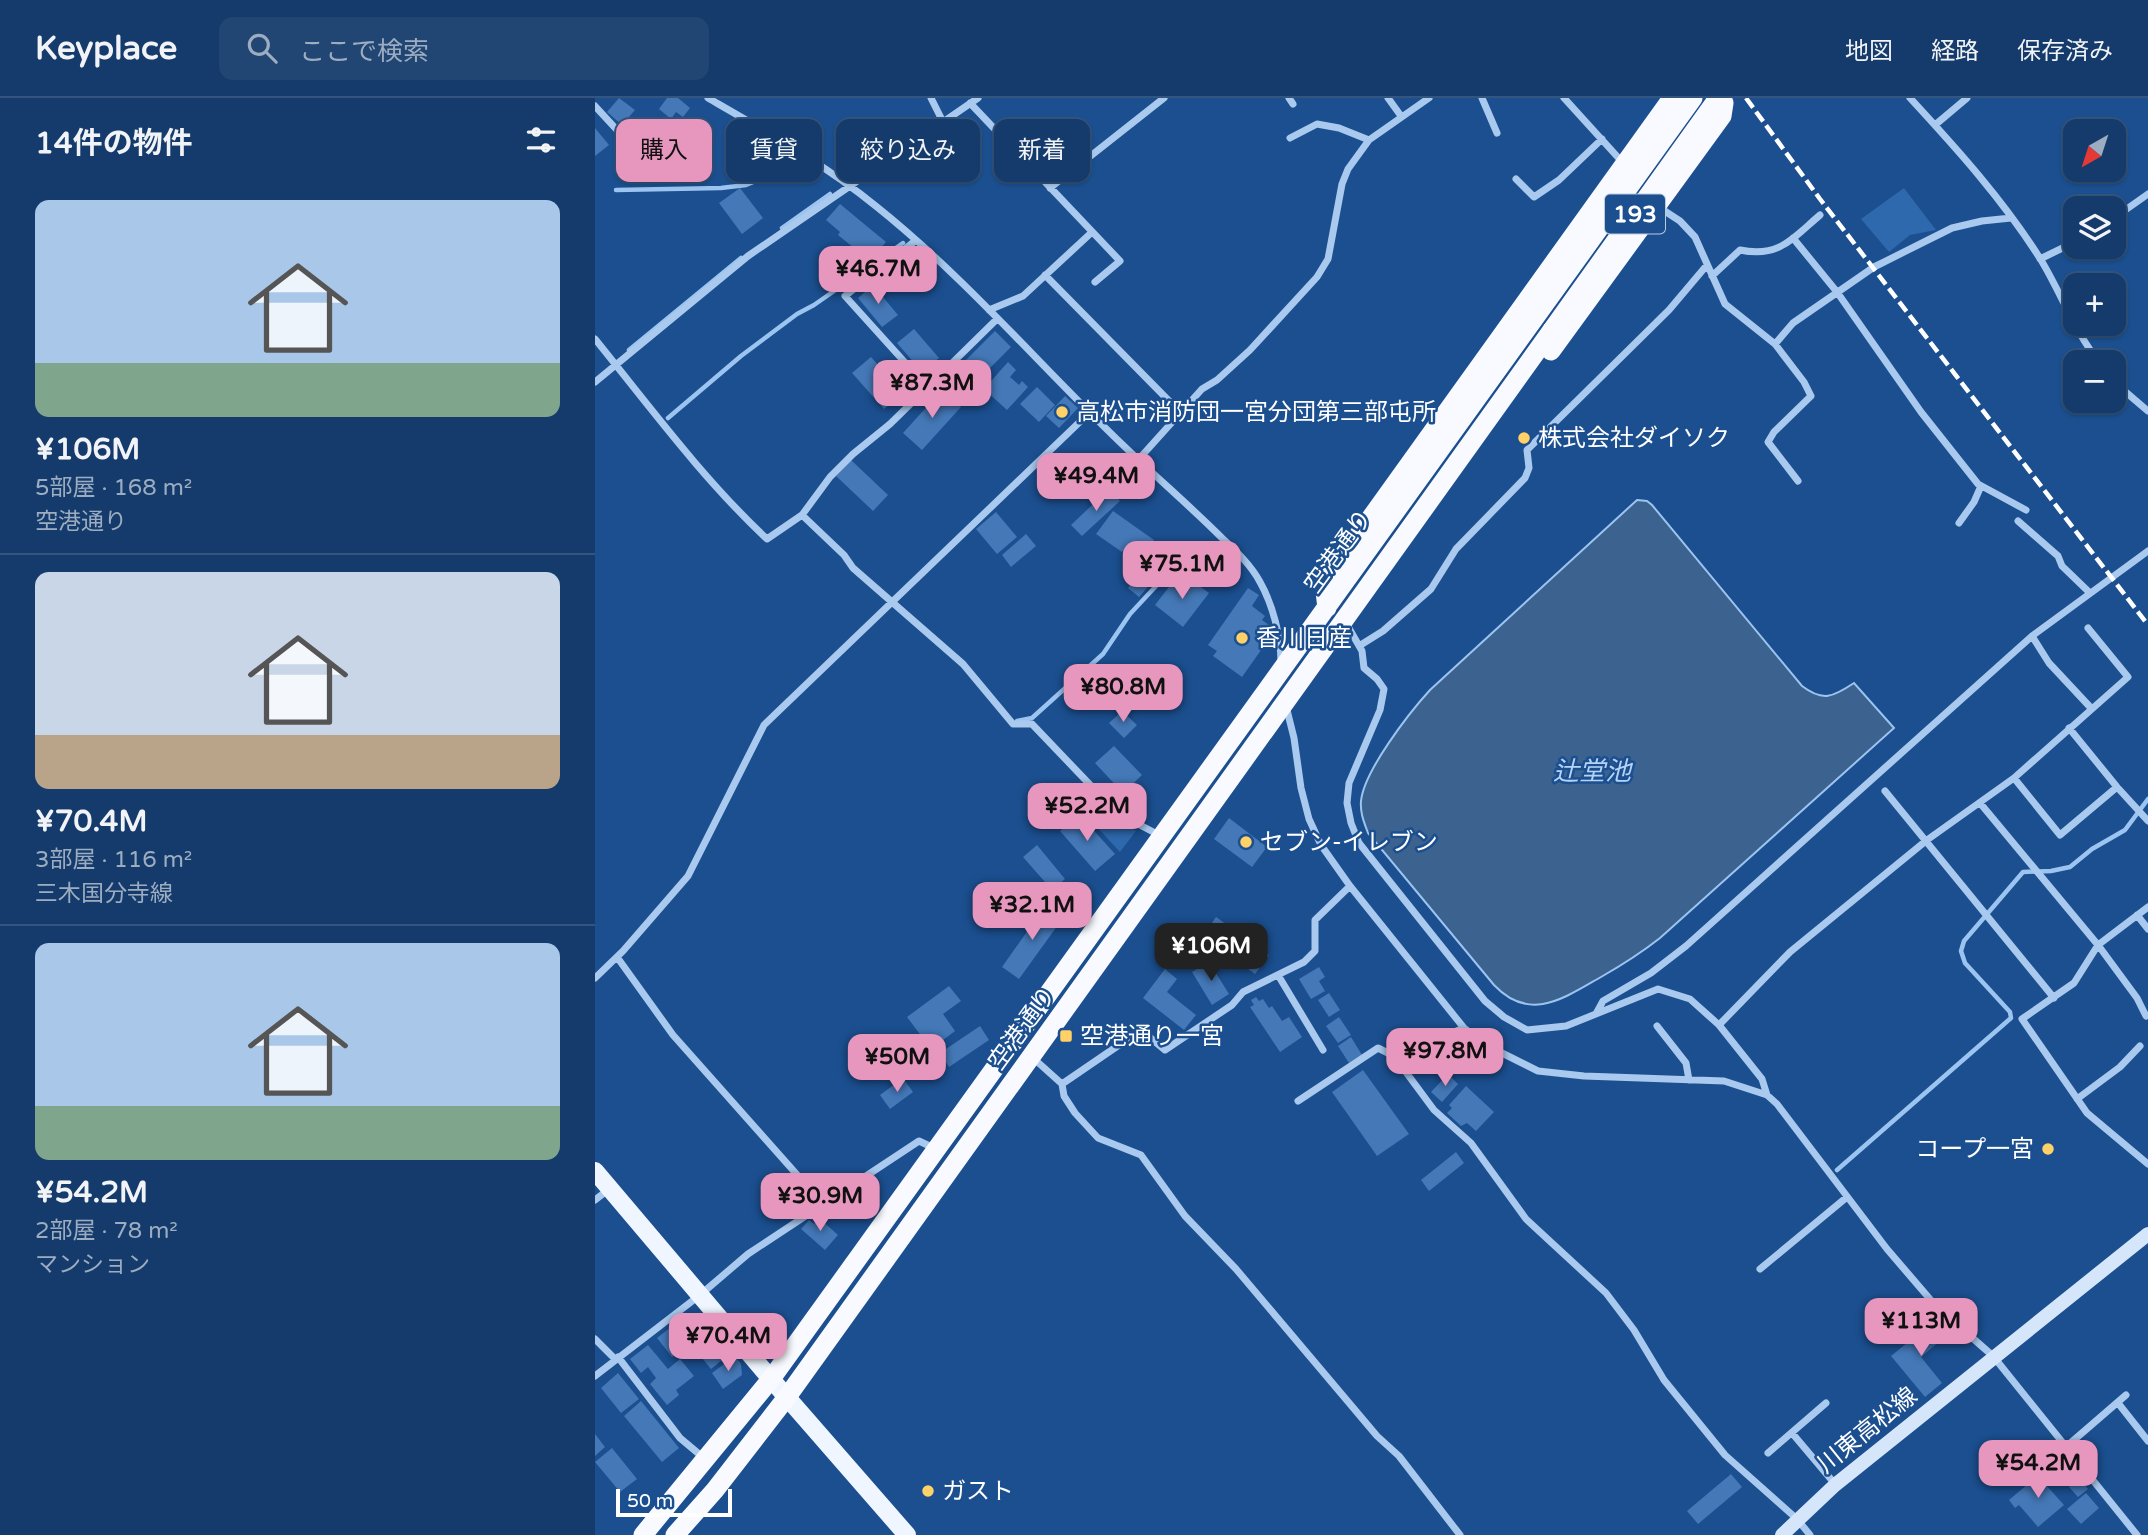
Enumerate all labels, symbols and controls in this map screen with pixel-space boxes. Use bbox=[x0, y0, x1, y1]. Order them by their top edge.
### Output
search box bbox=[219, 17, 709, 80]
text: Keyplace bbox=[35, 29, 177, 68]
icon: search bbox=[243, 29, 281, 67]
text: ここで検索 bbox=[299, 36, 429, 67]
text: 地図 bbox=[1845, 37, 1893, 66]
text: 経路 bbox=[1931, 37, 1979, 66]
text: 保存済み bbox=[2017, 37, 2113, 66]
chip: 購入 bbox=[616, 119, 712, 182]
chip: 賃貸 bbox=[726, 119, 822, 182]
chip: 絞り込み bbox=[836, 119, 980, 182]
chip: 新着 bbox=[994, 119, 1090, 182]
north arrow bbox=[2063, 119, 2126, 182]
map controls bbox=[2063, 119, 2126, 413]
icon: filters bbox=[522, 121, 560, 159]
text: 14件の物件 bbox=[35, 125, 193, 162]
road number: 193 bbox=[1605, 195, 1665, 234]
button: layers bbox=[2063, 196, 2126, 259]
icon: home bbox=[235, 245, 361, 371]
pin: ¥46.7M bbox=[821, 246, 935, 306]
text: ¥46.7M bbox=[835, 255, 921, 283]
button: + bbox=[2063, 273, 2126, 336]
button: − bbox=[2063, 350, 2126, 413]
pin: ¥87.3M bbox=[875, 360, 989, 420]
text: ¥87.3M bbox=[889, 369, 975, 397]
place label: 高松市消防団一宮分団第三部屯所 bbox=[1076, 398, 1436, 427]
marker: 高松市消防団一宮分団第三部屯所 bbox=[1054, 404, 1070, 420]
place label: 株式会社ダイソク bbox=[1538, 424, 1730, 453]
marker: 株式会社ダイソク bbox=[1516, 430, 1532, 446]
text: ¥106M bbox=[35, 431, 140, 468]
pin: ¥49.4M bbox=[1039, 454, 1153, 513]
text: ¥49.4M bbox=[1053, 462, 1139, 490]
text: 5部屋 · 168 m² bbox=[35, 474, 192, 502]
street label: 空港通り bbox=[1298, 504, 1378, 599]
text: 空港通り bbox=[35, 508, 127, 536]
pin: ¥75.1M bbox=[1125, 542, 1239, 601]
text: ¥75.1M bbox=[1139, 550, 1225, 578]
icon: home bbox=[235, 617, 361, 743]
place label: 香川日産 bbox=[1256, 624, 1352, 653]
marker: 香川日産 bbox=[1234, 630, 1250, 646]
pin: ¥80.8M bbox=[1066, 664, 1180, 724]
text: ¥80.8M bbox=[1080, 673, 1166, 701]
water label: 辻堂池 bbox=[1553, 756, 1634, 787]
pin: ¥52.2M bbox=[1030, 784, 1144, 843]
text: ¥52.2M bbox=[1044, 792, 1130, 820]
text: ¥70.4M bbox=[35, 803, 147, 840]
place label: セブン-イレブン bbox=[1260, 828, 1438, 857]
marker: セブン-イレブン bbox=[1238, 834, 1254, 850]
text: 3部屋 · 116 m² bbox=[35, 846, 192, 874]
text: 三木国分寺線 bbox=[35, 880, 173, 908]
pin: ¥32.1M bbox=[975, 882, 1089, 942]
text: ¥32.1M bbox=[989, 891, 1075, 919]
pin: ¥106M bbox=[1162, 924, 1260, 983]
text: ¥106M bbox=[1171, 932, 1251, 960]
street label: 空港通り bbox=[982, 981, 1062, 1076]
icon: home bbox=[235, 988, 361, 1114]
place label: 空港通り一宮 bbox=[1080, 1022, 1224, 1051]
marker: 空港通り一宮 bbox=[1058, 1028, 1074, 1044]
pin: ¥97.8M bbox=[1388, 1028, 1502, 1088]
pin: ¥50M bbox=[856, 1034, 938, 1094]
text: ¥97.8M bbox=[1402, 1037, 1488, 1065]
text: ¥50M bbox=[864, 1043, 930, 1071]
place label: コープ一宮 bbox=[1915, 1135, 2034, 1164]
marker: コープ一宮 bbox=[2040, 1141, 2056, 1157]
text: ¥54.2M bbox=[35, 1174, 148, 1211]
pin: ¥30.9M bbox=[763, 1174, 877, 1233]
text: ¥30.9M bbox=[777, 1182, 863, 1210]
text: 2部屋 · 78 m² bbox=[35, 1217, 178, 1245]
text: マンション bbox=[35, 1251, 150, 1279]
pin: ¥113M bbox=[1872, 1298, 1970, 1358]
text: ¥113M bbox=[1881, 1307, 1961, 1335]
pin: ¥70.4M bbox=[671, 1314, 785, 1373]
text: ¥70.4M bbox=[685, 1322, 771, 1350]
street label: 川東高松線 bbox=[1812, 1381, 1923, 1479]
pin: ¥54.2M bbox=[1981, 1440, 2095, 1500]
text: ¥54.2M bbox=[1995, 1449, 2081, 1477]
place label: ガスト bbox=[942, 1477, 1014, 1506]
marker: ガスト bbox=[920, 1483, 936, 1499]
scale bar bbox=[616, 1486, 731, 1518]
text: 50 m bbox=[627, 1490, 673, 1512]

